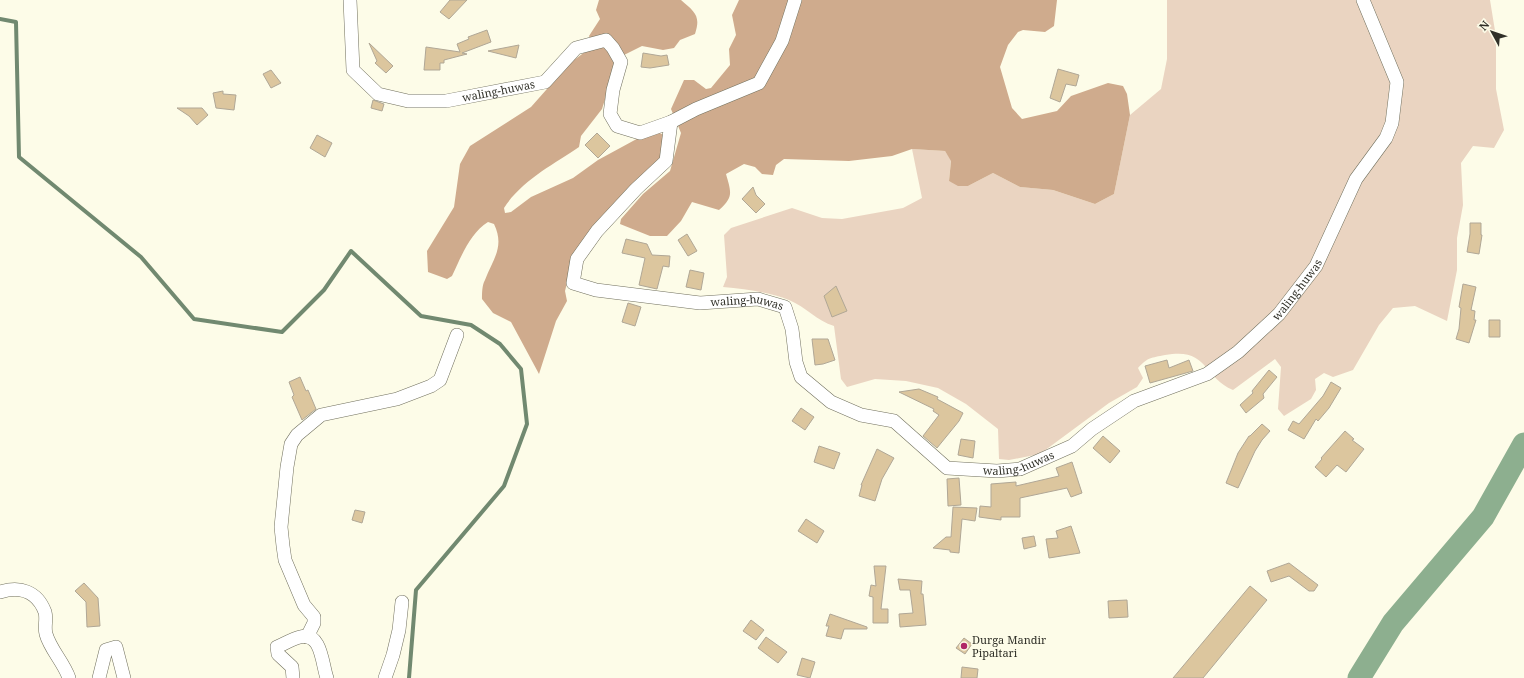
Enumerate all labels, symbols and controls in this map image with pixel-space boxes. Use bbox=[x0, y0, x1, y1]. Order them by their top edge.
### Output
north arrow bbox=[1472, 12, 1512, 52]
text: N bbox=[1475, 17, 1493, 33]
street label: waling-huwas bbox=[461, 76, 536, 105]
street label: waling-huwas bbox=[1269, 257, 1325, 324]
street label: waling-huwas bbox=[710, 291, 785, 313]
street label: waling-huwas bbox=[983, 447, 1056, 478]
place label: Durga Mandir Pipaltari bbox=[972, 632, 1047, 660]
marker: Durga Mandir Pipaltari bbox=[959, 641, 969, 651]

